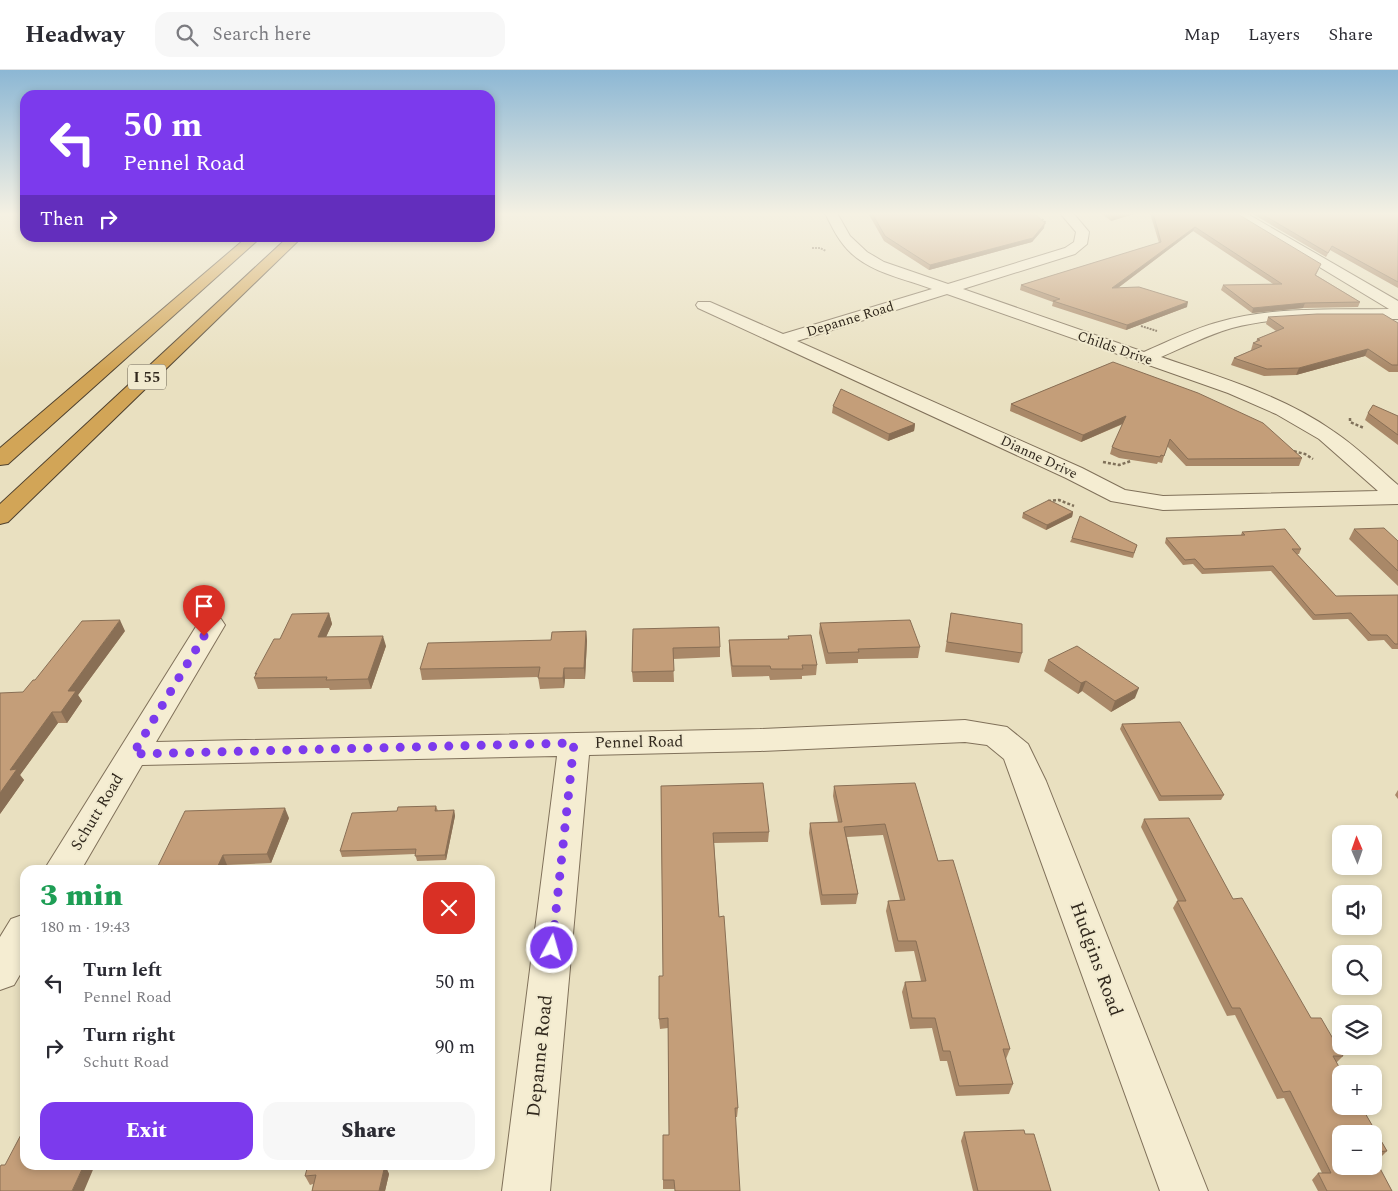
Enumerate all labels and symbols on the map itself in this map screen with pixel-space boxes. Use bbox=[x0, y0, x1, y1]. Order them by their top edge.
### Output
street label: Depanne Road bbox=[804, 296, 897, 342]
street label: Childs Drive bbox=[1075, 325, 1156, 371]
road number: I 55 bbox=[128, 364, 166, 390]
street label: Dianne Drive bbox=[997, 430, 1081, 484]
pin bbox=[183, 585, 225, 636]
street label: Pennel Road bbox=[594, 729, 684, 755]
street label: Schutt Road bbox=[65, 769, 129, 855]
north arrow bbox=[1332, 825, 1382, 875]
street label: Hudgins Road bbox=[1062, 898, 1130, 1020]
position arrow bbox=[525, 921, 577, 973]
street label: Depanne Road bbox=[519, 993, 561, 1119]

